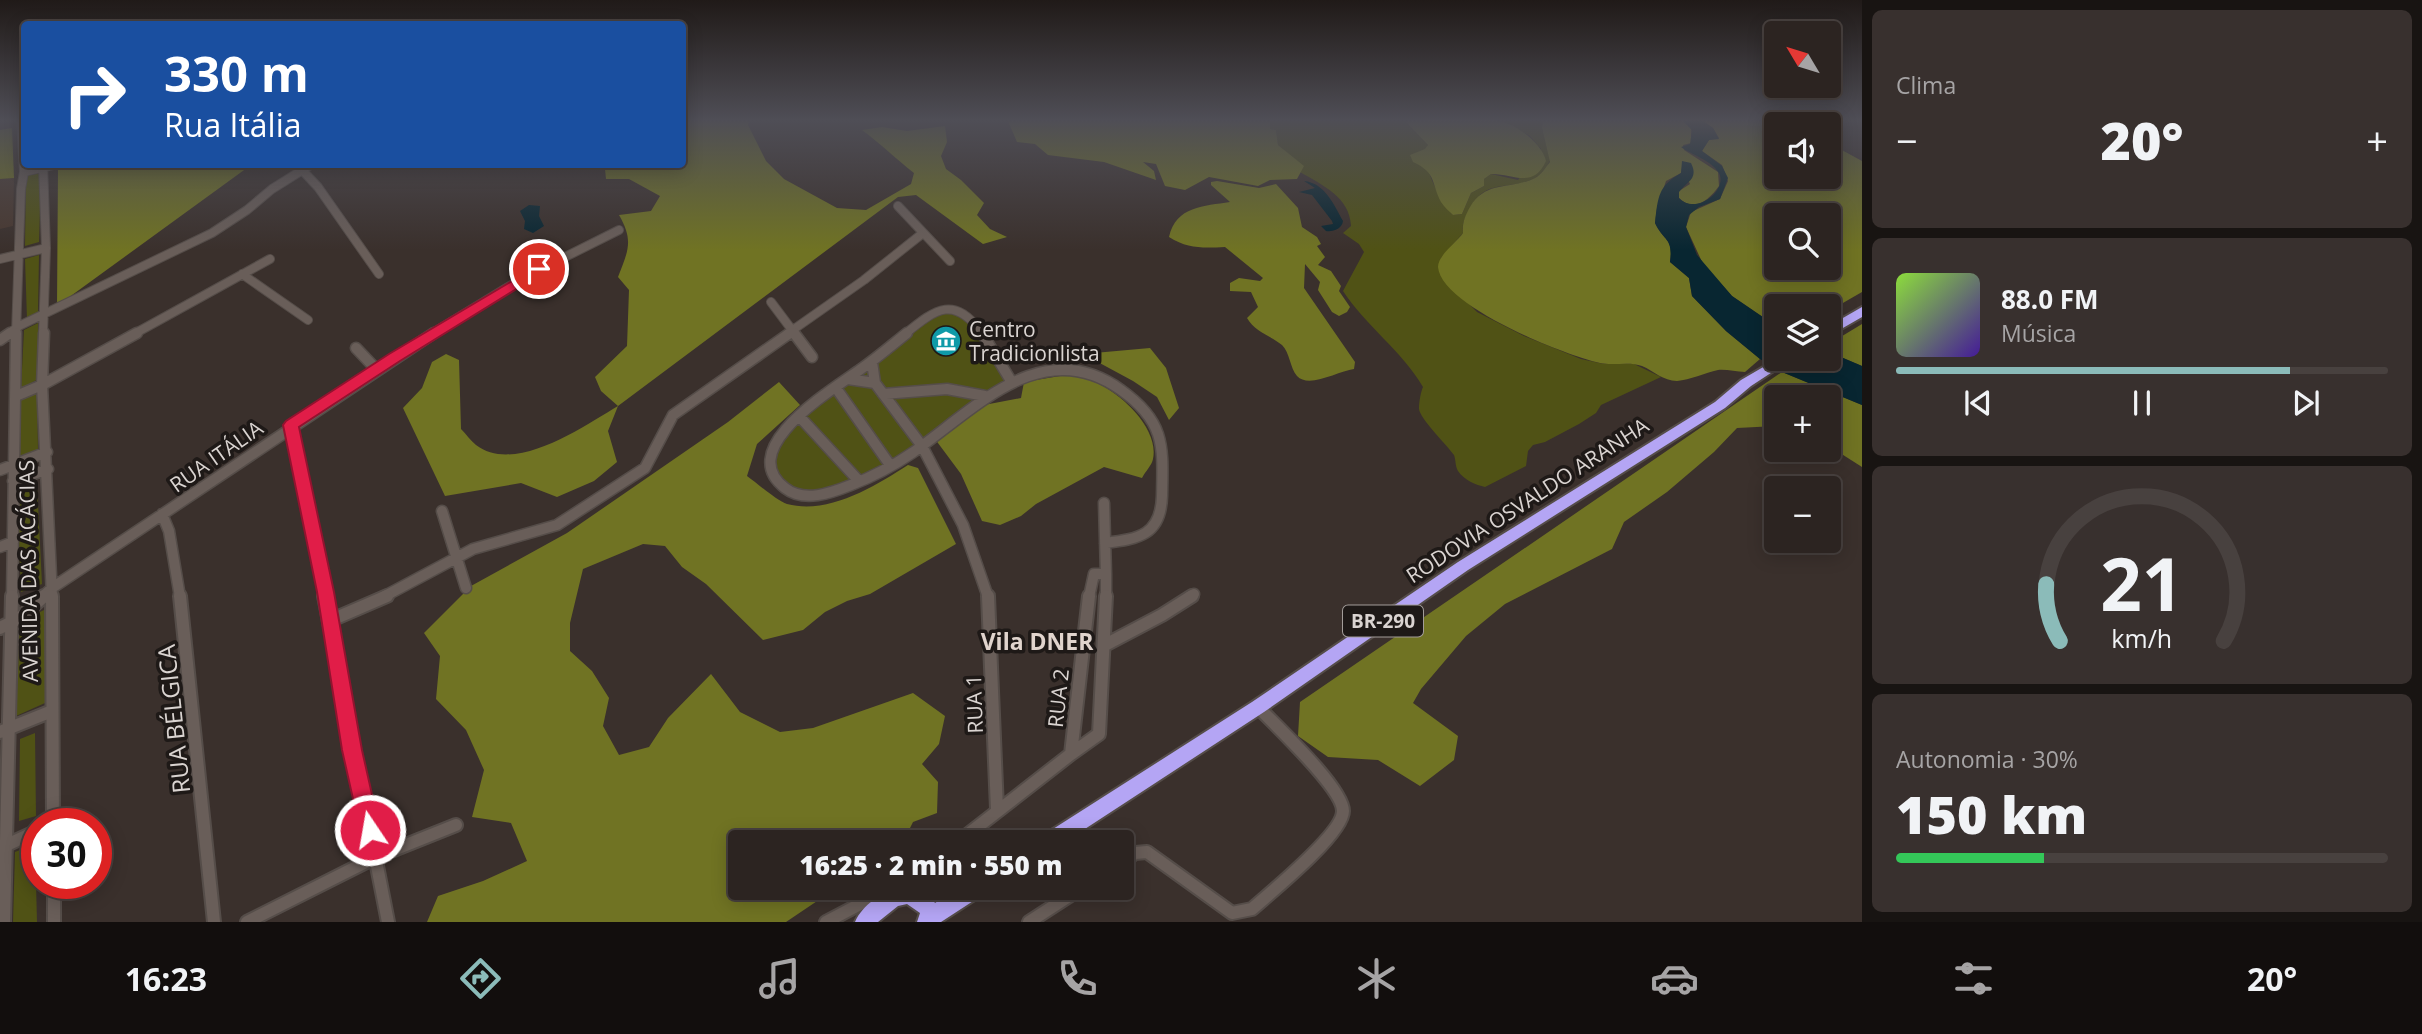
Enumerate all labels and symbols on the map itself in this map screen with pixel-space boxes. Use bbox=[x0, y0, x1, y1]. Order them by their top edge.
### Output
north arrow bbox=[1764, 21, 1841, 98]
pin bbox=[509, 239, 569, 299]
place label: Centro Tradicionlista bbox=[969, 315, 1100, 367]
museum icon: Centro Tradicionlista bbox=[929, 324, 963, 358]
street label: RODOVIA OSVALDO ARANHA bbox=[1400, 411, 1654, 589]
street label: RUA ITÁLIA bbox=[164, 413, 269, 498]
street label: AVENIDA DAS ACÁCIAS bbox=[12, 460, 44, 682]
road number: BR-290 bbox=[1343, 606, 1423, 636]
district label: Vila DNER bbox=[981, 625, 1094, 657]
street label: RUA BÉLGICA bbox=[149, 642, 197, 795]
street label: RUA 2 bbox=[1041, 667, 1075, 729]
street label: RUA 1 bbox=[959, 674, 989, 734]
position arrow bbox=[333, 793, 407, 867]
speed limit sign: 30 bbox=[21, 808, 112, 899]

